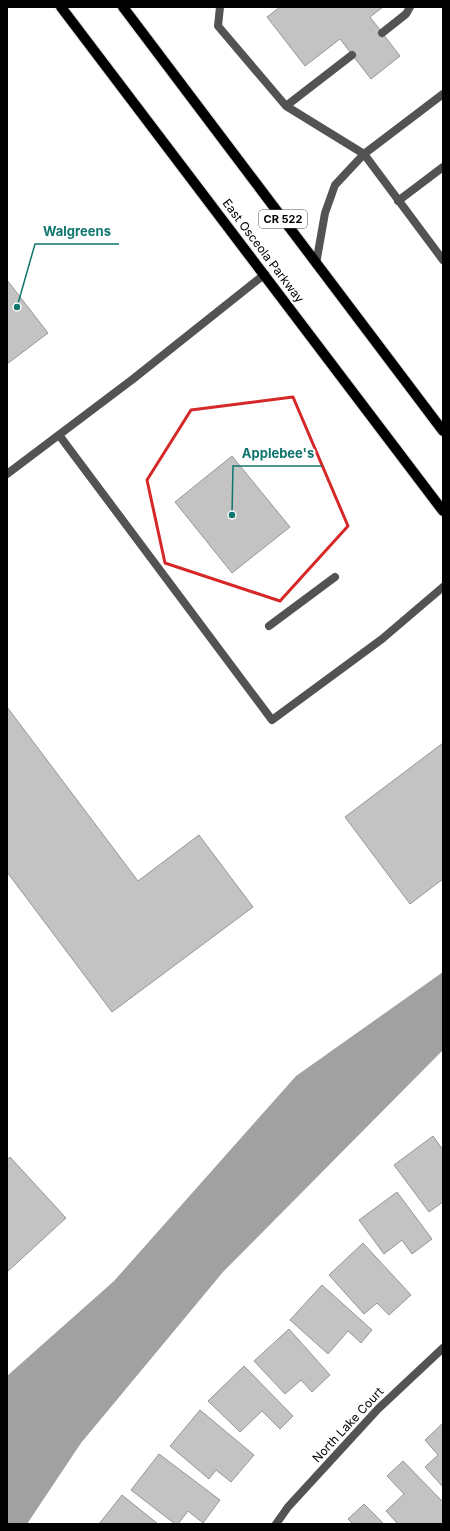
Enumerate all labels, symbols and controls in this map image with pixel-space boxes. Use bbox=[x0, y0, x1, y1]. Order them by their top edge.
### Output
street label: East Osceola Parkway bbox=[219, 196, 307, 306]
road number: CR 522 bbox=[259, 210, 307, 228]
callout: Walgreens bbox=[35, 219, 119, 244]
text: Walgreens bbox=[43, 223, 111, 239]
callout: Applebee's bbox=[233, 441, 322, 466]
text: Applebee's bbox=[242, 445, 314, 461]
street label: North Lake Court bbox=[309, 1384, 386, 1465]

